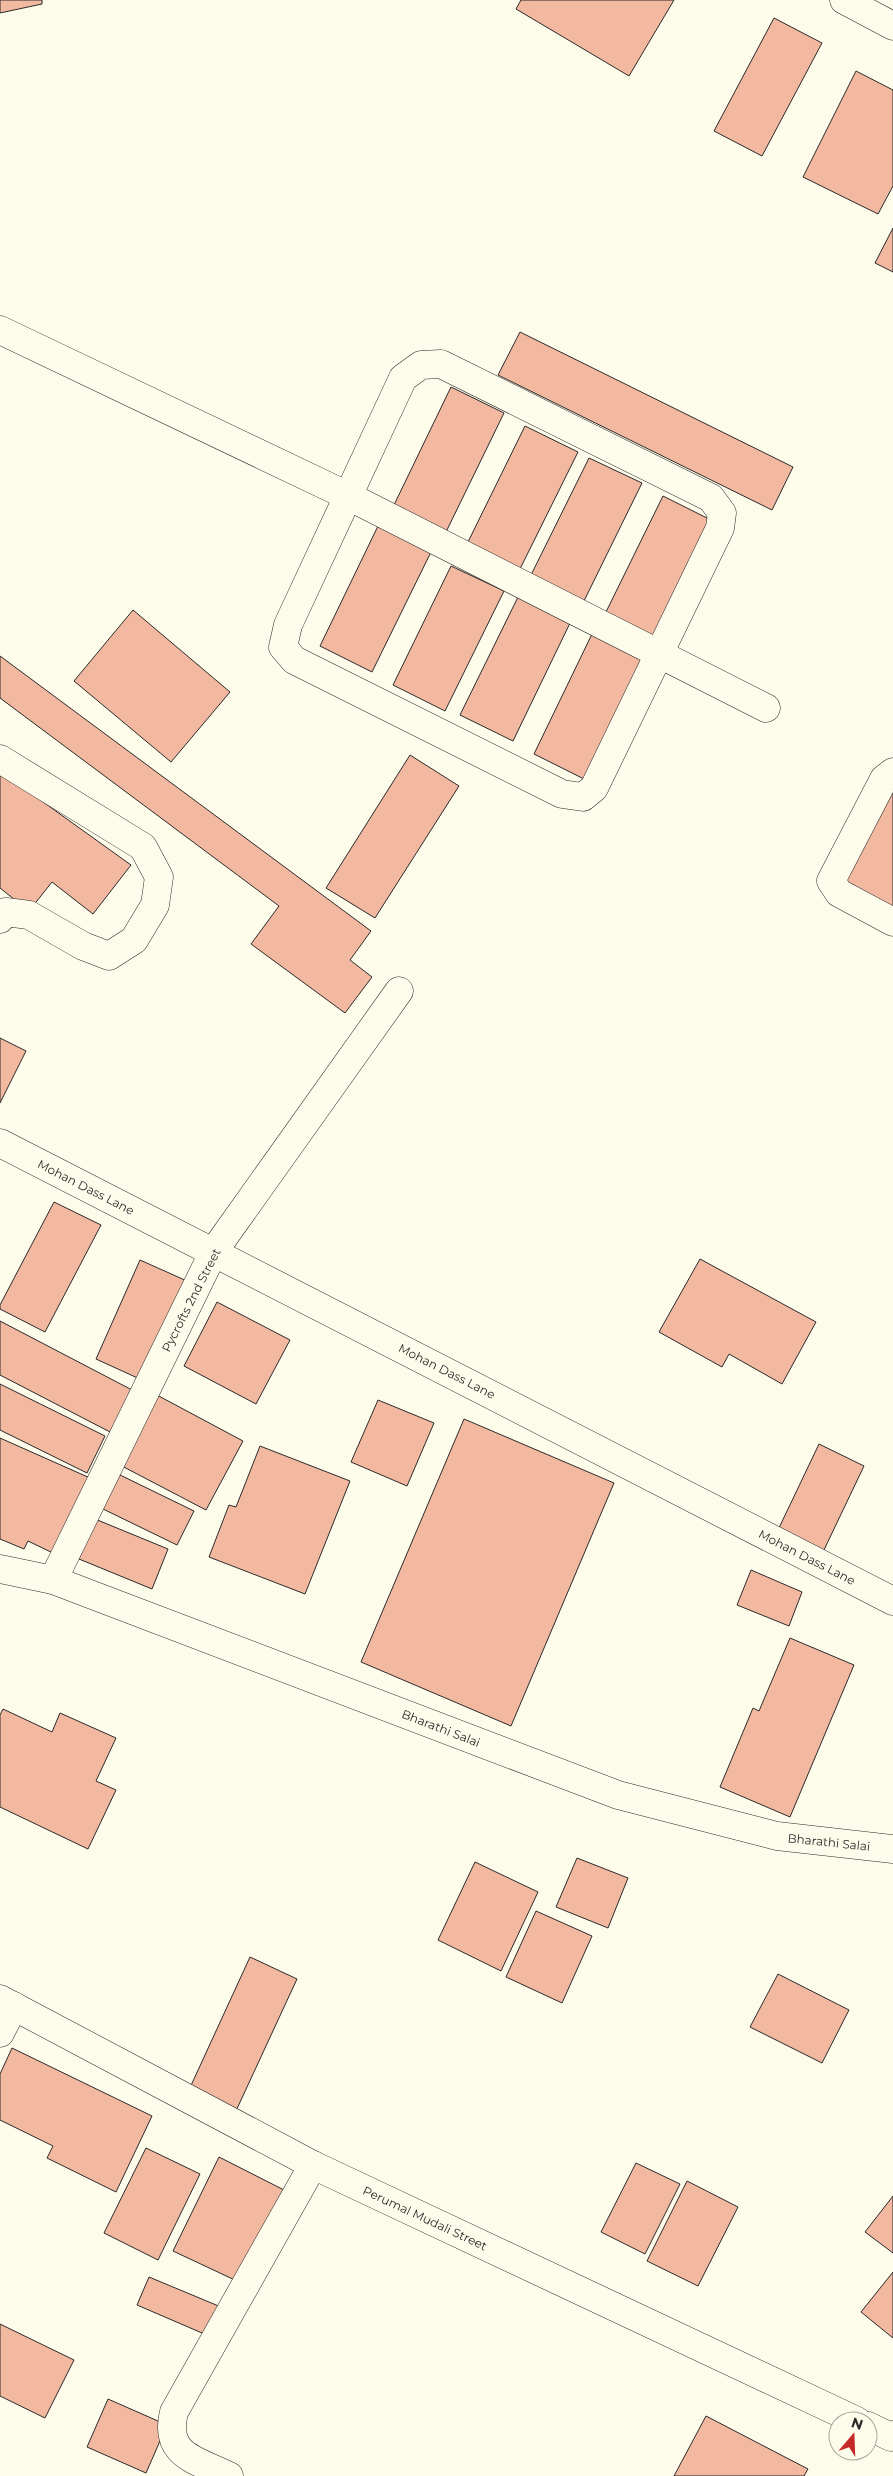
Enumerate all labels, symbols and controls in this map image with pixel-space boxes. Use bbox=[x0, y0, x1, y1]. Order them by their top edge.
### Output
street label: Mohan Dass Lane bbox=[35, 1156, 137, 1218]
street label: Pycrofts 2nd Street bbox=[158, 1246, 224, 1354]
street label: Mohan Dass Lane bbox=[396, 1340, 498, 1402]
street label: Mohan Dass Lane bbox=[756, 1526, 858, 1588]
street label: Bharathi Salai bbox=[400, 1706, 482, 1750]
street label: Bharathi Salai bbox=[787, 1830, 871, 1854]
street label: Perumal Mudali Street bbox=[360, 2183, 490, 2253]
north arrow bbox=[828, 2411, 878, 2461]
text: N bbox=[849, 2413, 866, 2434]

